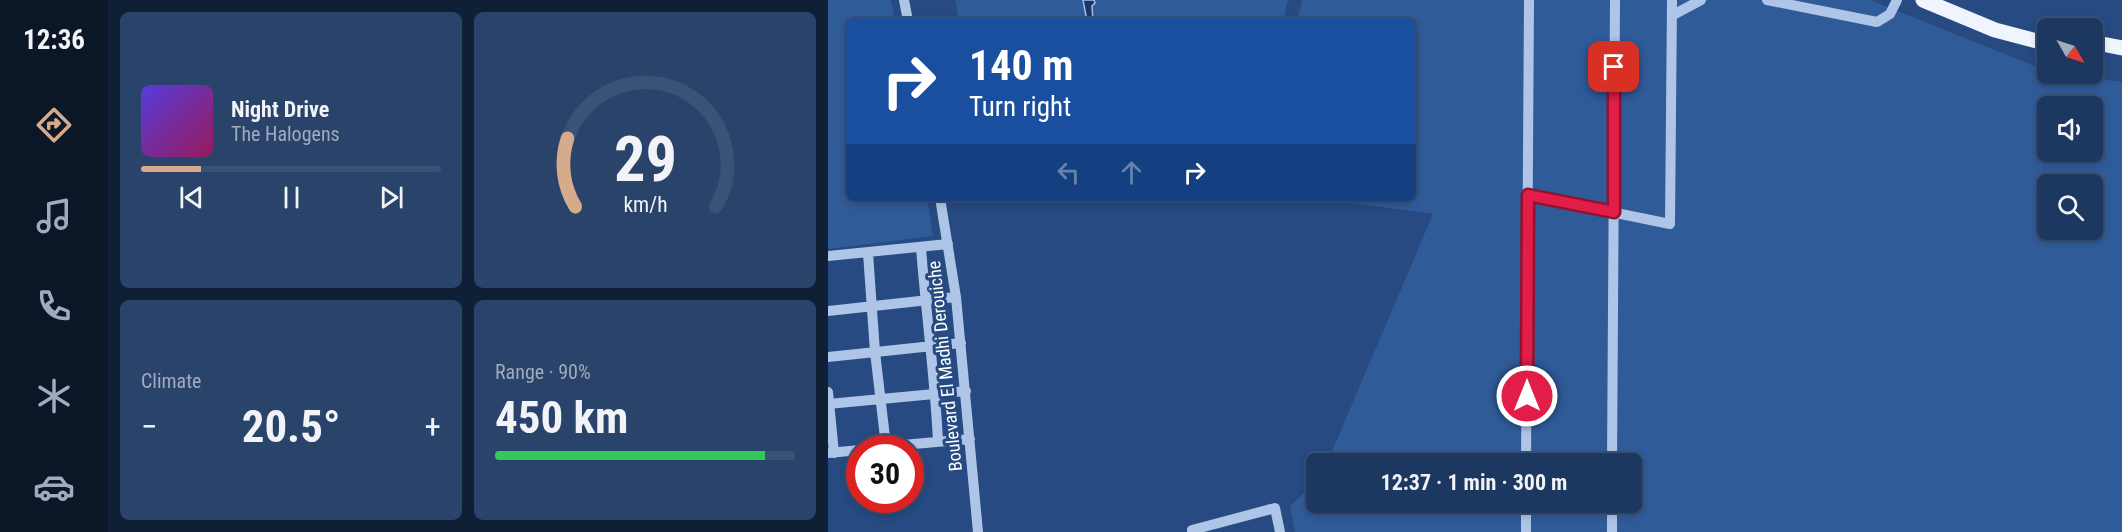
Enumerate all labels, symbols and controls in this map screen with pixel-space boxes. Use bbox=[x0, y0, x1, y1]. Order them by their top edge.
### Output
north arrow bbox=[2037, 18, 2103, 84]
map controls bbox=[2037, 18, 2103, 240]
text: 12:36 bbox=[23, 24, 85, 56]
text: 140 m bbox=[969, 41, 1074, 90]
pin bbox=[1588, 41, 1639, 92]
icon: right bbox=[870, 42, 948, 120]
icon: arrive bbox=[1597, 50, 1630, 83]
text: Turn right bbox=[969, 91, 1071, 123]
button: sound bbox=[2037, 96, 2103, 162]
text: Night Drive bbox=[231, 97, 329, 122]
icon: directions bbox=[33, 104, 75, 146]
text: The Halogens bbox=[231, 122, 340, 146]
text: 29 bbox=[613, 123, 677, 196]
icon: left bbox=[1052, 156, 1085, 189]
icon: ahead bbox=[1115, 156, 1148, 189]
icon: right bbox=[1178, 156, 1211, 189]
button: search bbox=[2037, 174, 2103, 240]
icon: previous bbox=[175, 181, 208, 214]
icon: pause bbox=[275, 181, 308, 214]
icon: next bbox=[375, 181, 408, 214]
text: km/h bbox=[623, 192, 667, 217]
icon: music bbox=[33, 195, 75, 237]
street label: Boulevard El Madhi Derouiche bbox=[923, 260, 966, 472]
icon: phone bbox=[33, 285, 75, 327]
text: Range · 90% bbox=[495, 360, 591, 384]
position arrow bbox=[1495, 364, 1559, 428]
text: Climate bbox=[141, 369, 201, 393]
icon: climate bbox=[33, 375, 75, 417]
text: 450 km bbox=[495, 391, 628, 444]
text: 20.5° bbox=[242, 400, 340, 453]
text: − bbox=[141, 407, 158, 446]
text: + bbox=[425, 407, 441, 446]
speed limit sign: 30 bbox=[846, 435, 924, 513]
icon: car bbox=[33, 466, 75, 508]
text: 12:37 · 1 min · 300 m bbox=[1381, 470, 1567, 495]

